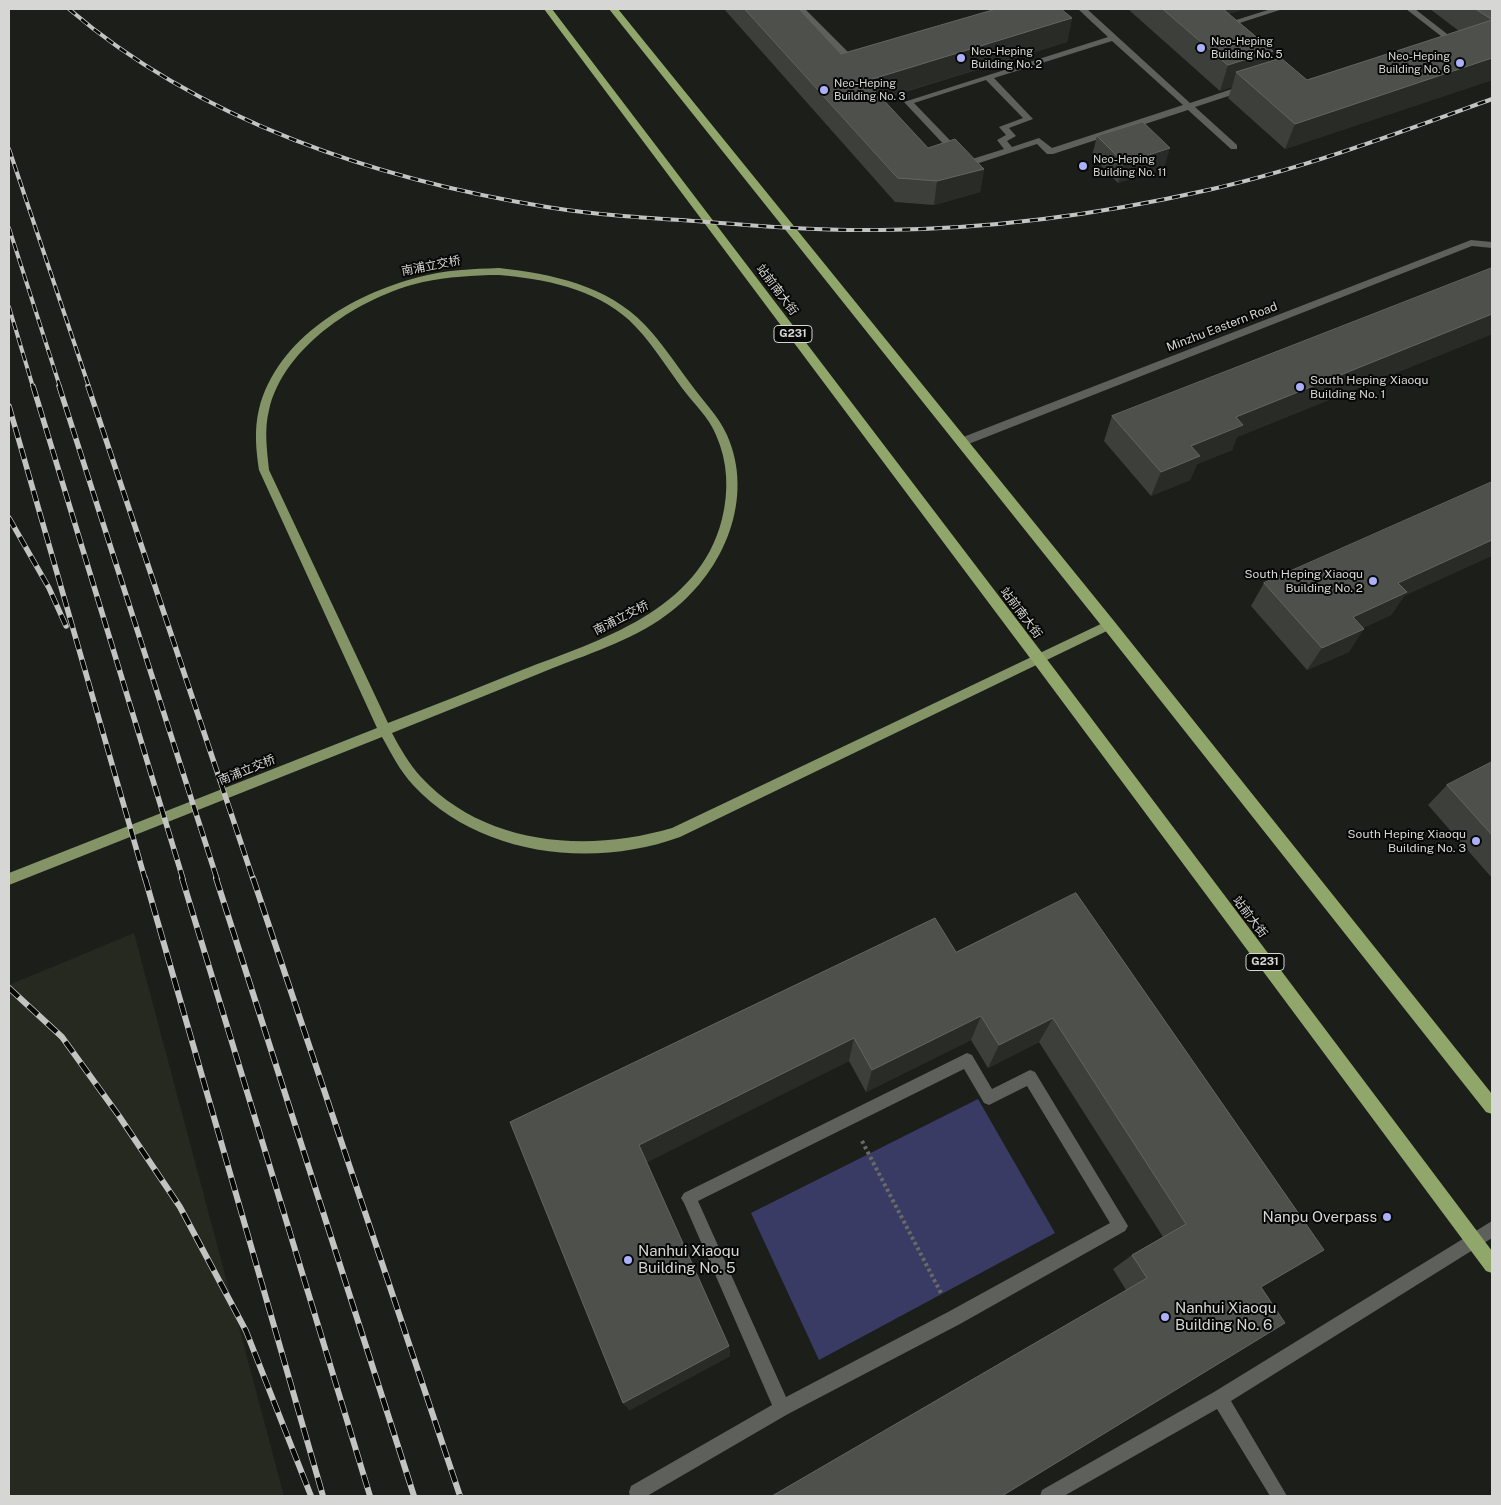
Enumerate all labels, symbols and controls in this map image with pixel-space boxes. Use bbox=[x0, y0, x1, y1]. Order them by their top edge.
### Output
place label: Neo-Heping Building No. 5 bbox=[1211, 35, 1283, 61]
marker: Neo-Heping Building No. 5 bbox=[1195, 42, 1207, 54]
place label: Neo-Heping Building No. 2 bbox=[971, 45, 1042, 71]
place label: Neo-Heping Building No. 6 bbox=[1379, 50, 1450, 76]
marker: Neo-Heping Building No. 2 bbox=[955, 52, 967, 64]
marker: Neo-Heping Building No. 6 bbox=[1454, 57, 1466, 69]
place label: Neo-Heping Building No. 3 bbox=[834, 77, 905, 103]
marker: Neo-Heping Building No. 3 bbox=[818, 84, 830, 96]
place label: Neo-Heping Building No. 11 bbox=[1093, 153, 1167, 179]
marker: Neo-Heping Building No. 11 bbox=[1077, 160, 1089, 172]
street label: 南浦立交桥 bbox=[400, 253, 462, 279]
street label: 站前南大街 bbox=[753, 262, 801, 318]
street label: Minzhu Eastern Road bbox=[1165, 299, 1279, 355]
road number: G231 bbox=[774, 326, 812, 342]
place label: South Heping Xiaoqu Building No. 1 bbox=[1310, 373, 1428, 401]
marker: South Heping Xiaoqu Building No. 1 bbox=[1294, 381, 1306, 393]
place label: South Heping Xiaoqu Building No. 2 bbox=[1245, 567, 1363, 595]
marker: South Heping Xiaoqu Building No. 2 bbox=[1367, 575, 1379, 587]
street label: 站前南大街 bbox=[997, 585, 1045, 641]
street label: 南浦立交桥 bbox=[591, 598, 651, 638]
street label: 南浦立交桥 bbox=[216, 752, 278, 788]
place label: South Heping Xiaoqu Building No. 3 bbox=[1348, 827, 1466, 855]
marker: South Heping Xiaoqu Building No. 3 bbox=[1470, 835, 1482, 847]
street label: 站前大街 bbox=[1230, 893, 1270, 941]
road number: G231 bbox=[1246, 954, 1284, 970]
place label: Nanpu Overpass bbox=[1263, 1208, 1377, 1226]
marker: Nanpu Overpass bbox=[1381, 1211, 1393, 1223]
place label: Nanhui Xiaoqu Building No. 5 bbox=[638, 1242, 739, 1277]
marker: Nanhui Xiaoqu Building No. 5 bbox=[622, 1254, 634, 1266]
place label: Nanhui Xiaoqu Building No. 6 bbox=[1175, 1299, 1276, 1334]
marker: Nanhui Xiaoqu Building No. 6 bbox=[1159, 1311, 1171, 1323]

